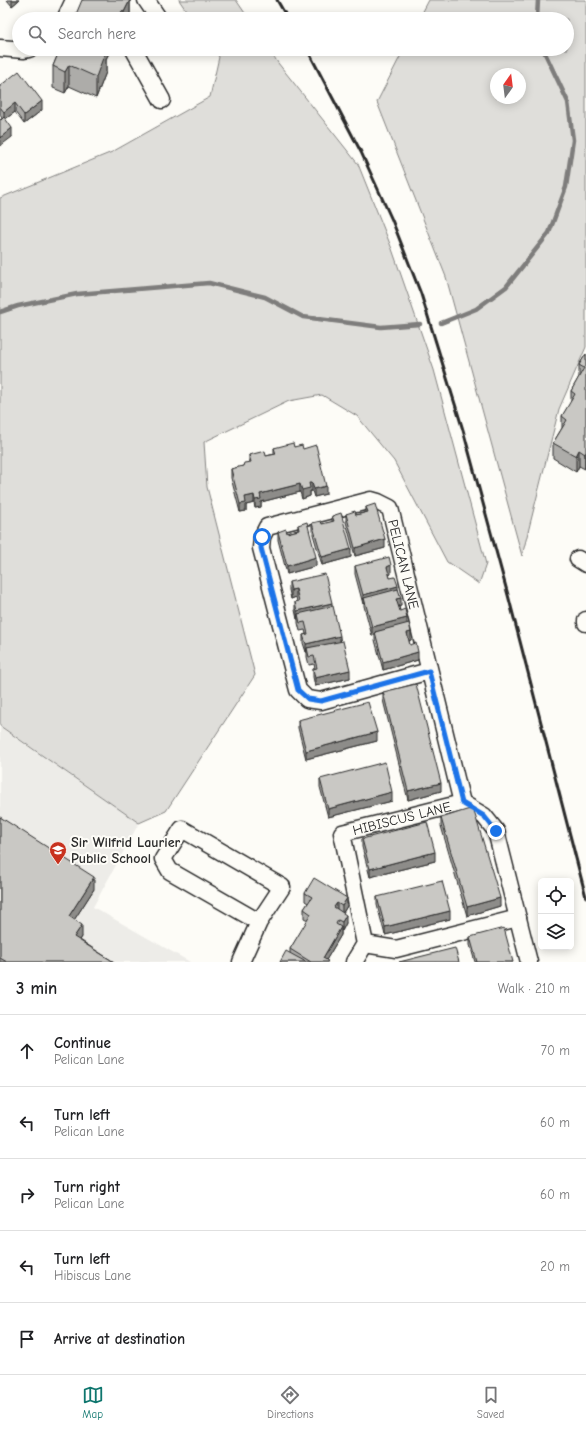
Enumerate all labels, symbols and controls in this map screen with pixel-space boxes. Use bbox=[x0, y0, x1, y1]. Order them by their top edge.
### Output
search box bbox=[12, 12, 574, 56]
icon: search bbox=[26, 23, 48, 45]
text: Search here bbox=[58, 25, 136, 43]
north arrow bbox=[490, 68, 526, 104]
street label: PELICAN LANE bbox=[385, 518, 423, 611]
route start bbox=[253, 528, 271, 546]
street label: HIBISCUS LANE bbox=[351, 798, 453, 839]
route end bbox=[487, 822, 505, 840]
place label: Sir Wilfrid Laurier Public School bbox=[71, 834, 181, 867]
school or university icon: Sir Wilfrid Laurier Public School bbox=[48, 840, 68, 865]
map controls bbox=[538, 878, 574, 950]
button: locate bbox=[538, 878, 574, 914]
button: layers bbox=[538, 914, 574, 950]
text: 3 min bbox=[16, 979, 57, 998]
text: Walk · 210 m bbox=[498, 981, 570, 996]
text: Continue bbox=[54, 1034, 111, 1052]
icon: ahead bbox=[16, 1040, 38, 1062]
text: 70 m bbox=[541, 1043, 570, 1058]
text: Pelican Lane bbox=[54, 1052, 124, 1067]
text: Turn left bbox=[54, 1106, 110, 1124]
icon: left bbox=[16, 1112, 38, 1134]
text: 60 m bbox=[540, 1115, 570, 1130]
text: Pelican Lane bbox=[54, 1124, 124, 1139]
text: Turn right bbox=[54, 1178, 120, 1196]
icon: right bbox=[16, 1184, 38, 1206]
text: 60 m bbox=[540, 1187, 570, 1202]
text: Pelican Lane bbox=[54, 1196, 124, 1211]
text: Turn left bbox=[54, 1250, 110, 1268]
icon: left bbox=[16, 1256, 38, 1278]
text: 20 m bbox=[540, 1259, 570, 1274]
text: Hibiscus Lane bbox=[54, 1268, 131, 1283]
icon: arrive bbox=[16, 1328, 38, 1350]
text: Arrive at destination bbox=[54, 1330, 185, 1348]
tab: Map bbox=[82, 1384, 104, 1421]
tab: Directions bbox=[267, 1384, 314, 1421]
tab: Saved bbox=[477, 1384, 504, 1421]

